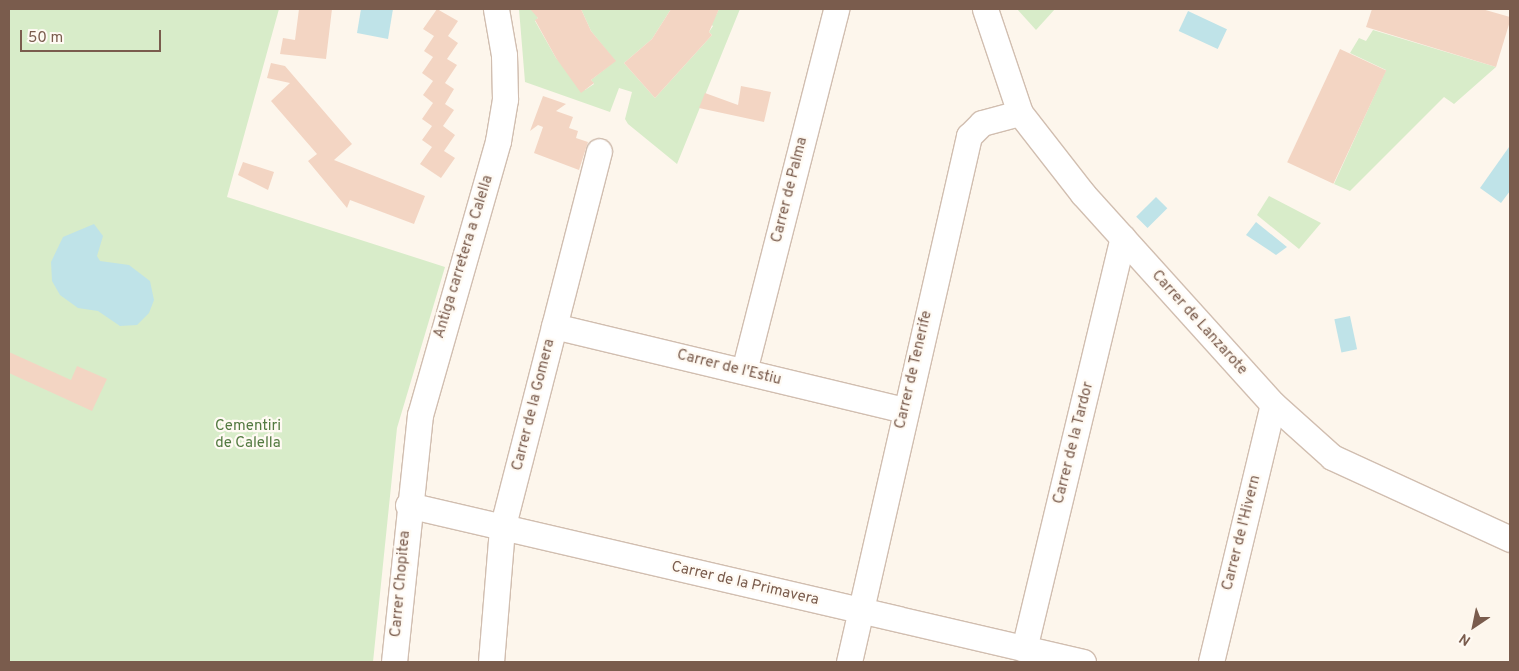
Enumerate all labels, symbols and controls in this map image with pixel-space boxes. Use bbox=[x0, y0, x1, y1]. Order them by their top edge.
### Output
scale bar bbox=[22, 20, 164, 52]
text: 50 m bbox=[28, 29, 63, 48]
street label: Carrer de Palma bbox=[768, 135, 812, 245]
street label: Antiga carretera a Calella bbox=[431, 173, 497, 341]
street label: Carrer de Lanzarote bbox=[1147, 267, 1251, 379]
street label: Carrer de Tenerife bbox=[892, 309, 936, 431]
street label: Carrer de la Gomera bbox=[509, 337, 559, 473]
street label: Carrer de l'Estiu bbox=[675, 346, 783, 390]
street label: Carrer de la Tardor bbox=[1050, 380, 1098, 506]
park label: Cementiri de Calella bbox=[215, 417, 281, 452]
street label: Carrer de l'Hivern bbox=[1219, 474, 1265, 592]
street label: Carrer Chopitea bbox=[387, 530, 415, 638]
street label: Carrer de la Primavera bbox=[669, 558, 821, 610]
north arrow bbox=[1449, 601, 1499, 651]
text: N bbox=[1456, 629, 1474, 649]

